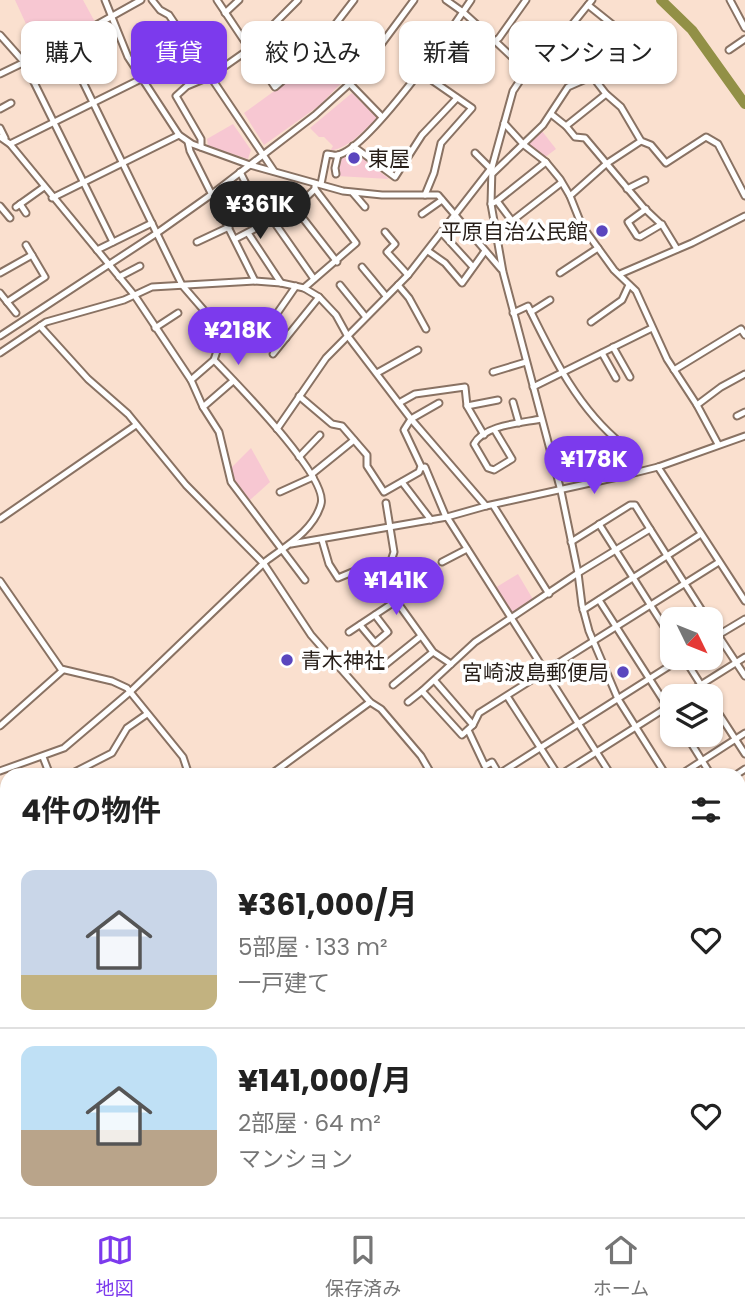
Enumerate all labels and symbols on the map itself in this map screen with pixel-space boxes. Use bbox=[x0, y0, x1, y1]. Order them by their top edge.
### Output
place label: 東屋 bbox=[368, 144, 410, 173]
marker: 東屋 bbox=[346, 150, 362, 166]
pin: ¥361K bbox=[211, 182, 309, 241]
place label: 平原自治公民館 bbox=[441, 217, 588, 246]
marker: 平原自治公民館 bbox=[594, 223, 610, 239]
pin: ¥218K bbox=[189, 308, 287, 367]
pin: ¥178K bbox=[545, 436, 643, 496]
pin: ¥141K bbox=[347, 558, 445, 617]
north arrow bbox=[660, 607, 723, 670]
place label: 青木神社 bbox=[301, 646, 385, 675]
marker: 青木神社 bbox=[279, 652, 295, 668]
place label: 宮崎波島郵便局 bbox=[462, 658, 609, 687]
marker: 宮崎波島郵便局 bbox=[615, 664, 631, 680]

